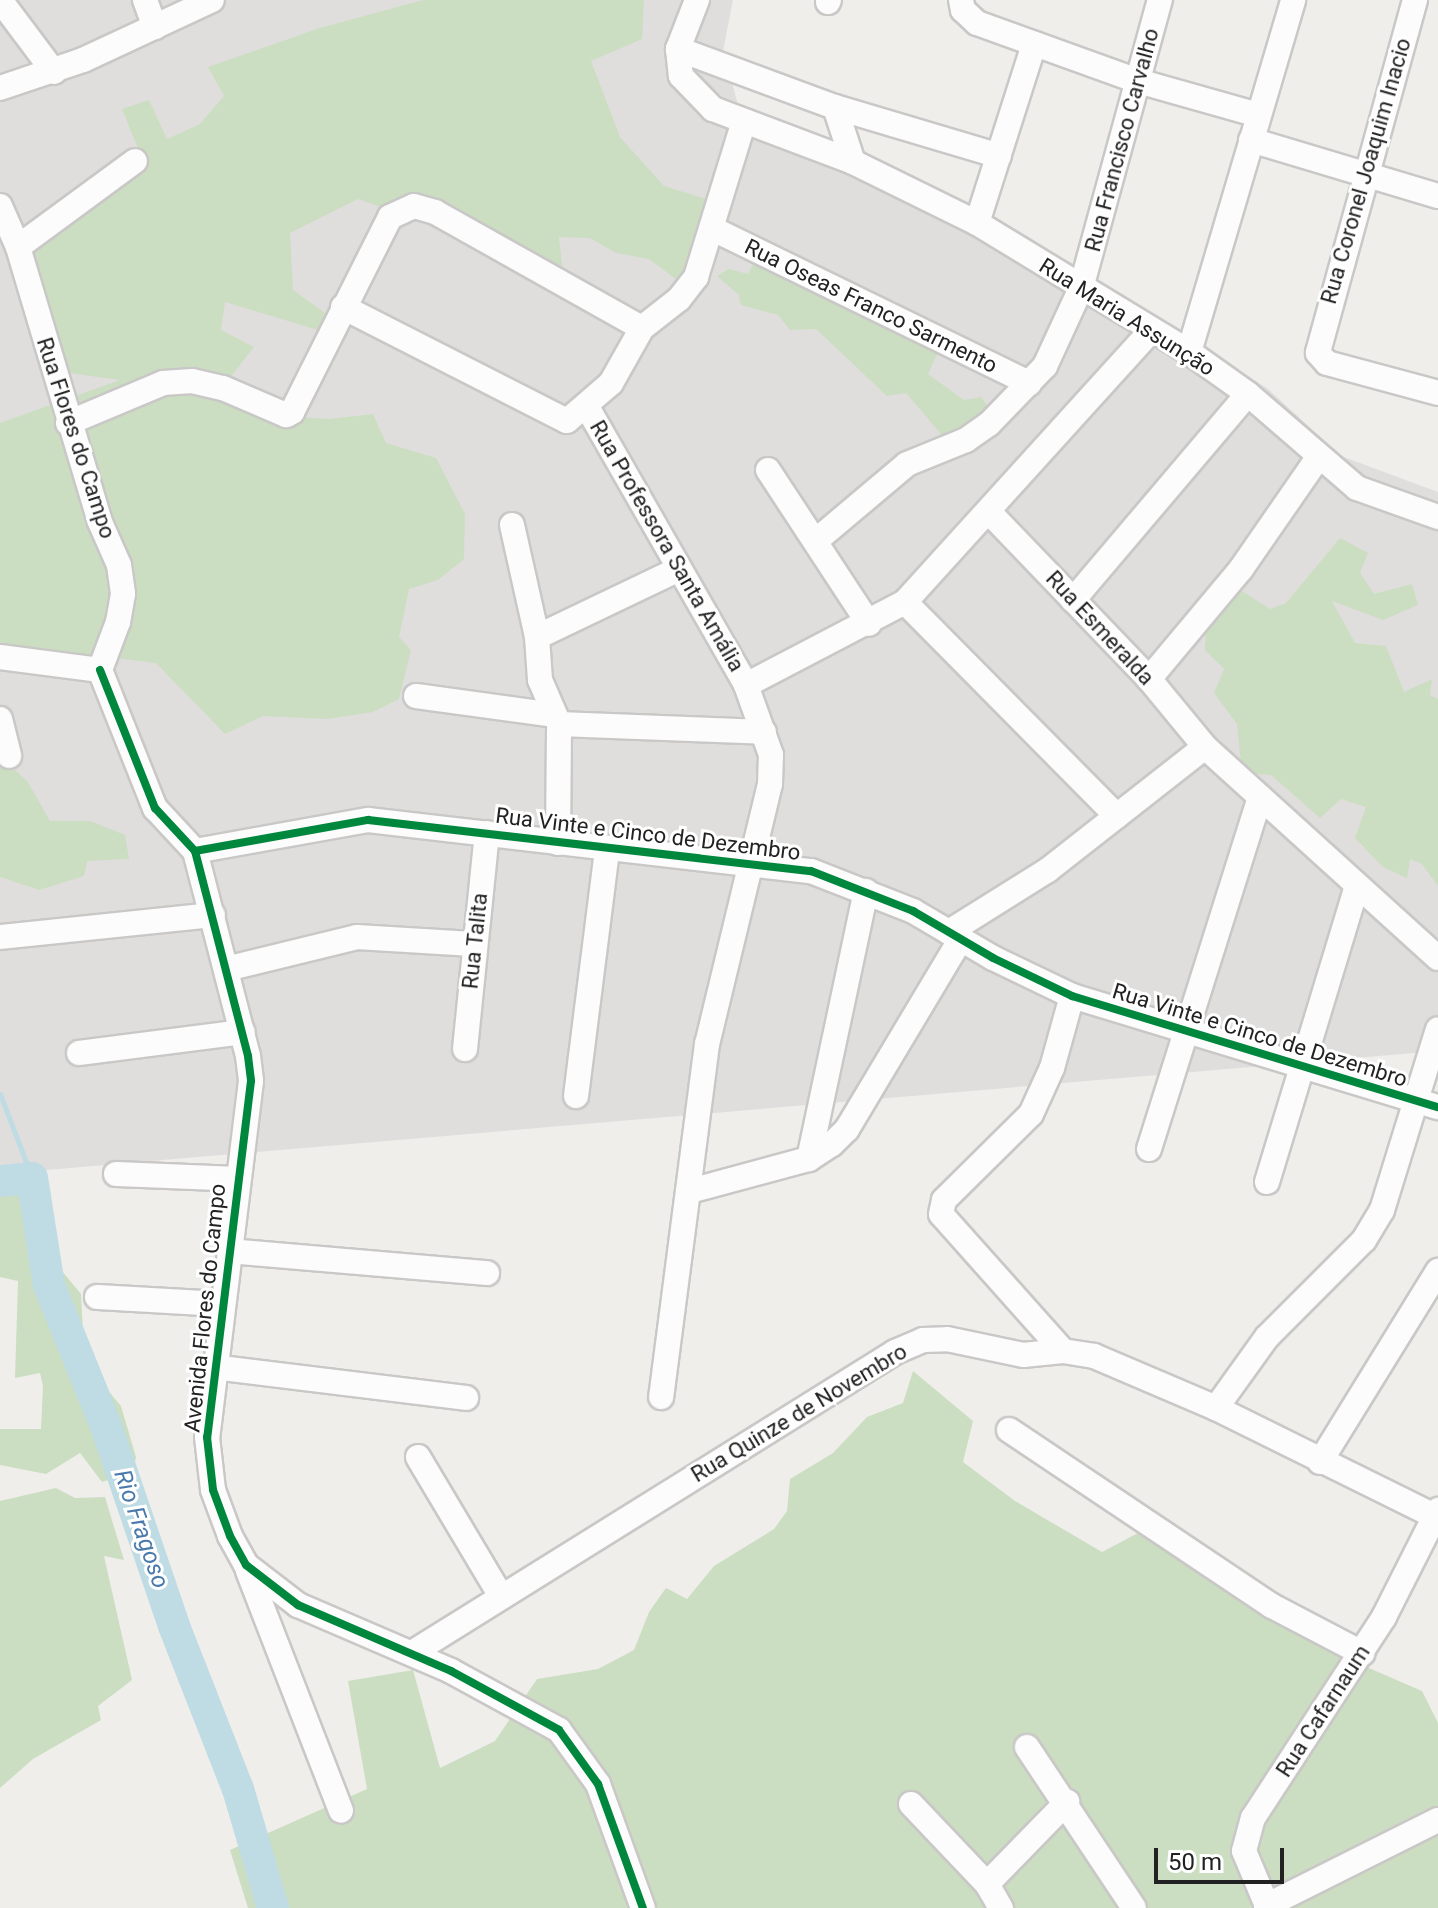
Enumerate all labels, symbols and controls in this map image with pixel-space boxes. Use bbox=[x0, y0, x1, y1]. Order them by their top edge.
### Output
street label: Rua Francisco Carvalho bbox=[1079, 25, 1165, 255]
street label: Rua Coronel Joaquim Inacio bbox=[1315, 35, 1417, 307]
street label: Rua Oseas Franco Sarmento bbox=[740, 233, 1002, 379]
street label: Rua Maria Assunção bbox=[1034, 252, 1220, 382]
street label: Rua Flores do Campo bbox=[31, 334, 121, 542]
street label: Rua Professora Santa Amália bbox=[584, 416, 750, 676]
street label: Rua Esmeralda bbox=[1040, 565, 1160, 691]
street label: Rua Vinte e Cinco de Dezembro bbox=[494, 802, 802, 866]
street label: Rua Talita bbox=[457, 891, 493, 991]
street label: Rua Vinte e Cinco de Dezembro bbox=[1109, 978, 1411, 1092]
street label: Avenida Flores do Campo bbox=[179, 1182, 231, 1434]
street label: Rua Quinze de Novembro bbox=[686, 1338, 912, 1488]
water label: Rio Fragoso bbox=[107, 1466, 175, 1592]
street label: Rua Cafarnaum bbox=[1271, 1640, 1375, 1782]
scale bar bbox=[1158, 1832, 1288, 1882]
text: 50 m bbox=[1168, 1848, 1222, 1876]

